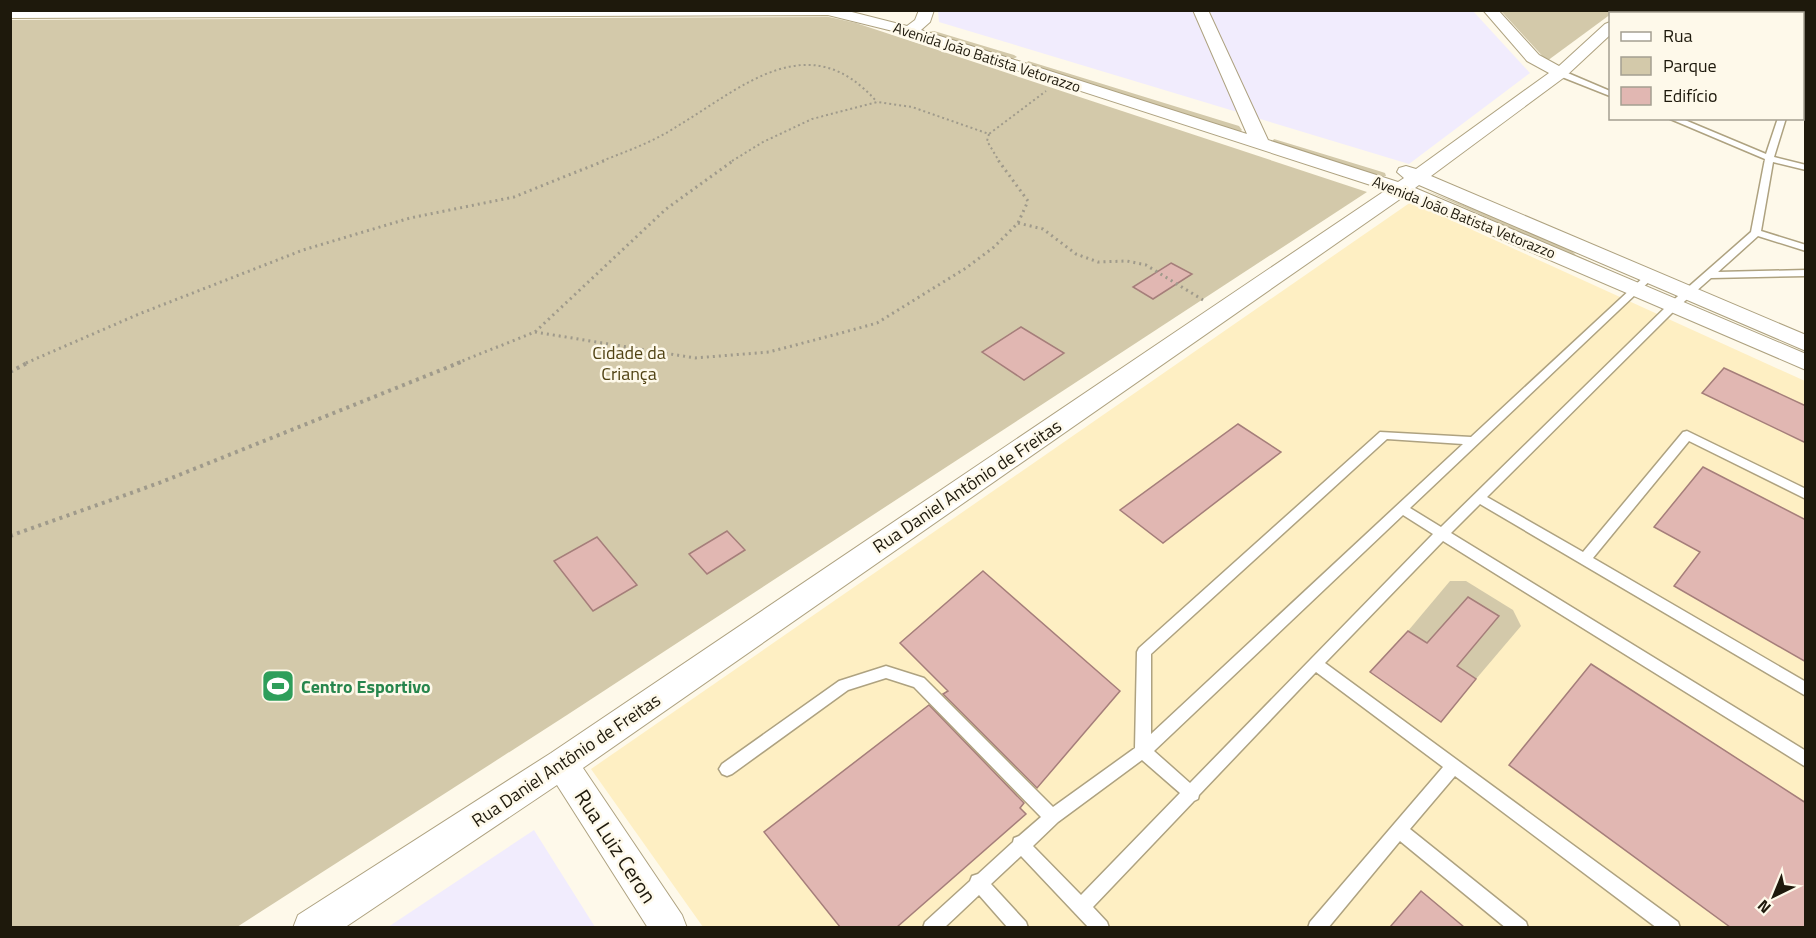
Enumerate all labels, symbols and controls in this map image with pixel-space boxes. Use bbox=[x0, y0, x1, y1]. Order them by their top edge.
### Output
legend bbox=[1609, 12, 1804, 120]
street label: Avenida João Batista Vetorazzo bbox=[890, 16, 1084, 98]
text: Rua bbox=[1663, 22, 1693, 49]
text: Parque bbox=[1663, 52, 1717, 79]
text: Edifício bbox=[1663, 82, 1717, 109]
street label: Avenida João Batista Vetorazzo bbox=[1369, 170, 1559, 264]
park label: Cidade da Criança bbox=[592, 339, 666, 387]
street label: Rua Daniel Antônio de Freitas bbox=[867, 413, 1067, 559]
sports icon: Centro Esportivo bbox=[260, 668, 296, 704]
place label: Centro Esportivo bbox=[301, 673, 431, 700]
street label: Rua Daniel Antônio de Freitas bbox=[466, 687, 666, 833]
street label: Rua Luiz Ceron bbox=[567, 783, 665, 909]
north arrow bbox=[1744, 866, 1804, 926]
text: N bbox=[1752, 894, 1776, 920]

